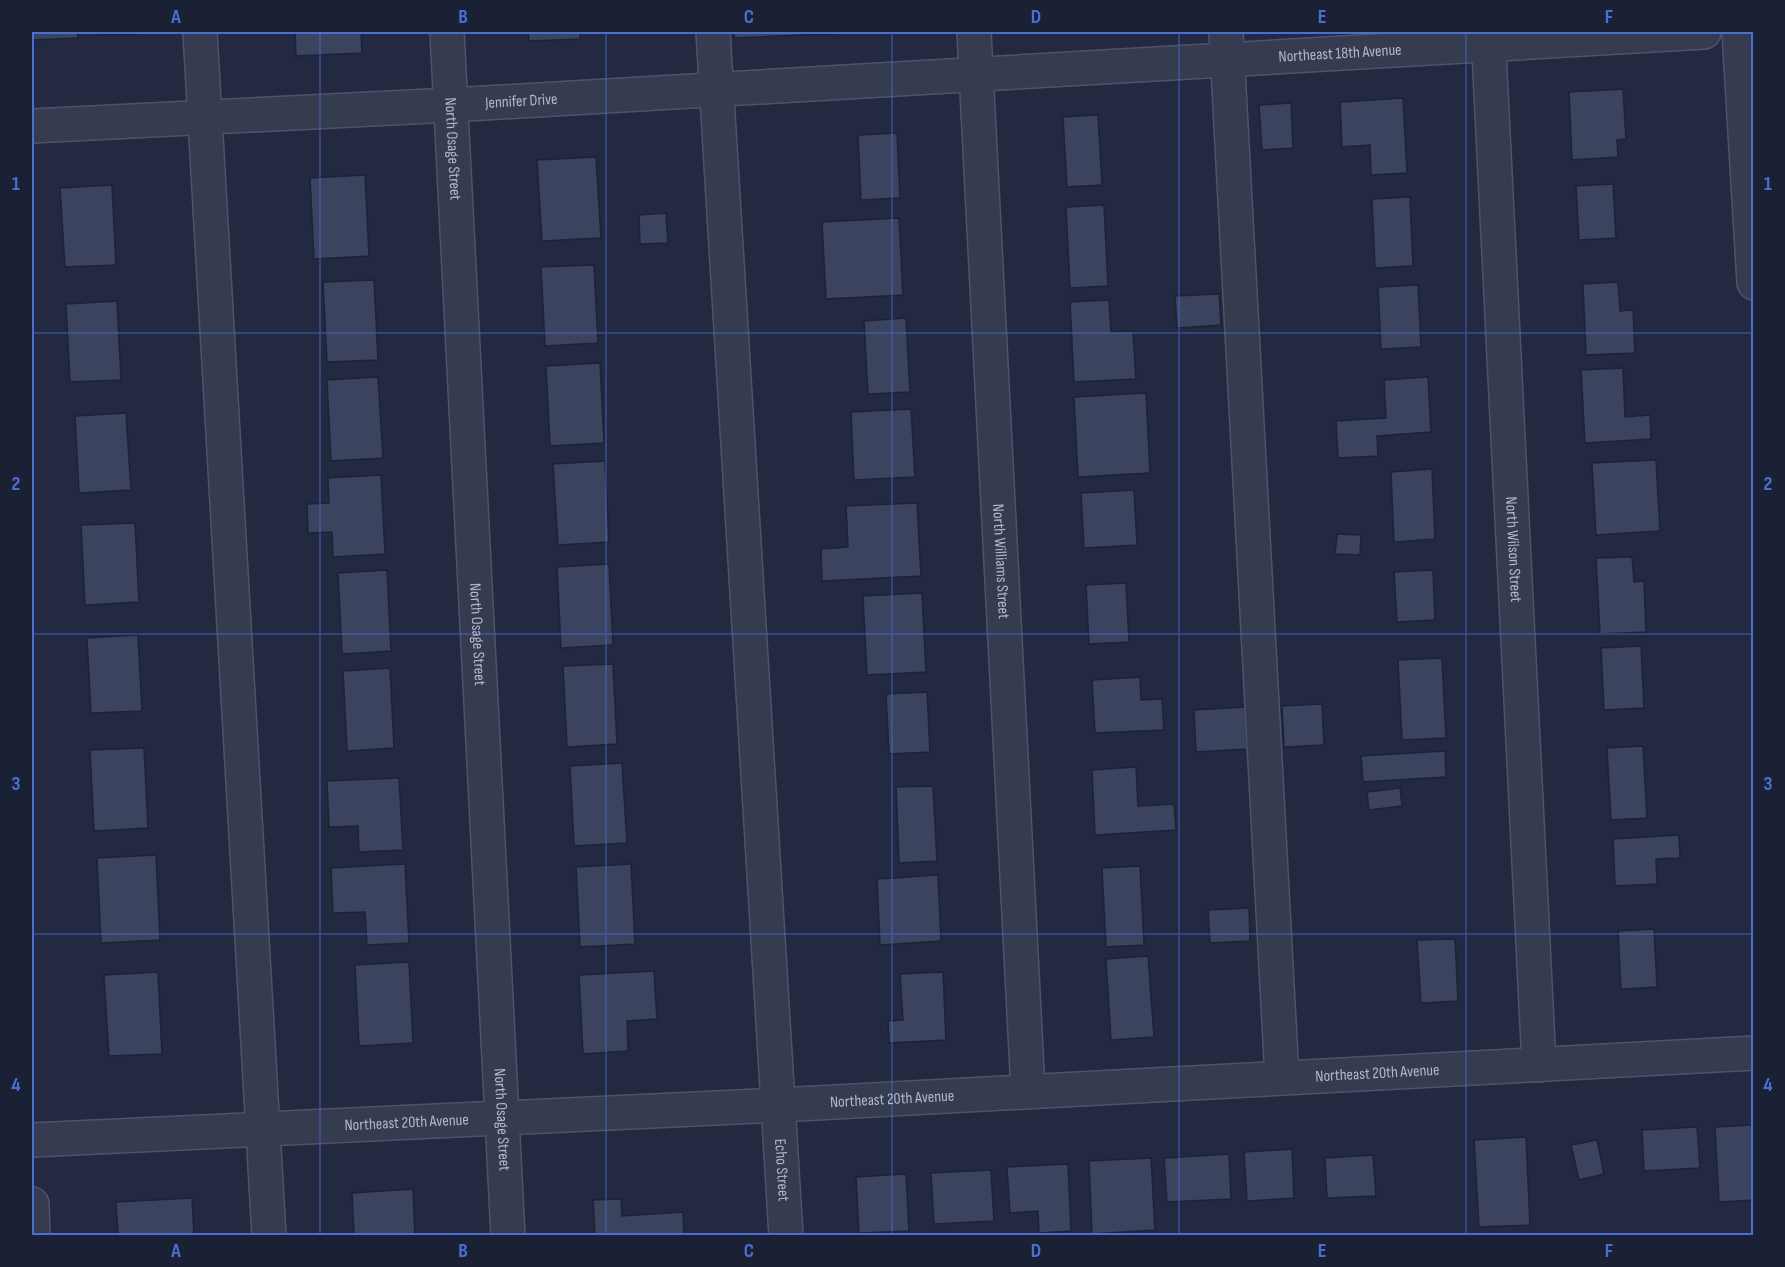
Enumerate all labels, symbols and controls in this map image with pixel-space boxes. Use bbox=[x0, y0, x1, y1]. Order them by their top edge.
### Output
text: A bbox=[170, 5, 181, 29]
text: B bbox=[458, 5, 468, 29]
text: C bbox=[744, 5, 754, 29]
text: D bbox=[1031, 5, 1041, 29]
text: E bbox=[1318, 5, 1326, 29]
text: F bbox=[1605, 5, 1613, 29]
street label: Northeast 18th Avenue bbox=[1278, 40, 1402, 66]
street label: Jennifer Drive bbox=[484, 89, 558, 113]
street label: North Osage Street bbox=[441, 97, 465, 201]
text: 1 bbox=[12, 172, 20, 196]
text: 1 bbox=[1764, 172, 1772, 196]
text: 2 bbox=[12, 472, 20, 496]
text: 2 bbox=[1764, 472, 1772, 496]
street label: North Wilson Street bbox=[1501, 496, 1526, 603]
street label: North Williams Street bbox=[989, 503, 1013, 619]
street label: North Osage Street bbox=[465, 582, 490, 686]
text: 3 bbox=[12, 772, 21, 796]
text: 3 bbox=[1764, 772, 1773, 796]
street label: Northeast 20th Avenue bbox=[1315, 1060, 1440, 1086]
street label: North Osage Street bbox=[490, 1068, 514, 1172]
text: 4 bbox=[11, 1073, 21, 1097]
text: 4 bbox=[1763, 1073, 1773, 1097]
street label: Northeast 20th Avenue bbox=[829, 1086, 955, 1112]
street label: Northeast 20th Avenue bbox=[344, 1110, 469, 1135]
street label: Echo Street bbox=[771, 1138, 793, 1202]
text: A bbox=[170, 1239, 181, 1263]
text: B bbox=[458, 1239, 468, 1263]
text: C bbox=[744, 1239, 754, 1263]
text: D bbox=[1031, 1239, 1041, 1263]
text: E bbox=[1318, 1239, 1326, 1263]
text: F bbox=[1605, 1239, 1613, 1263]

